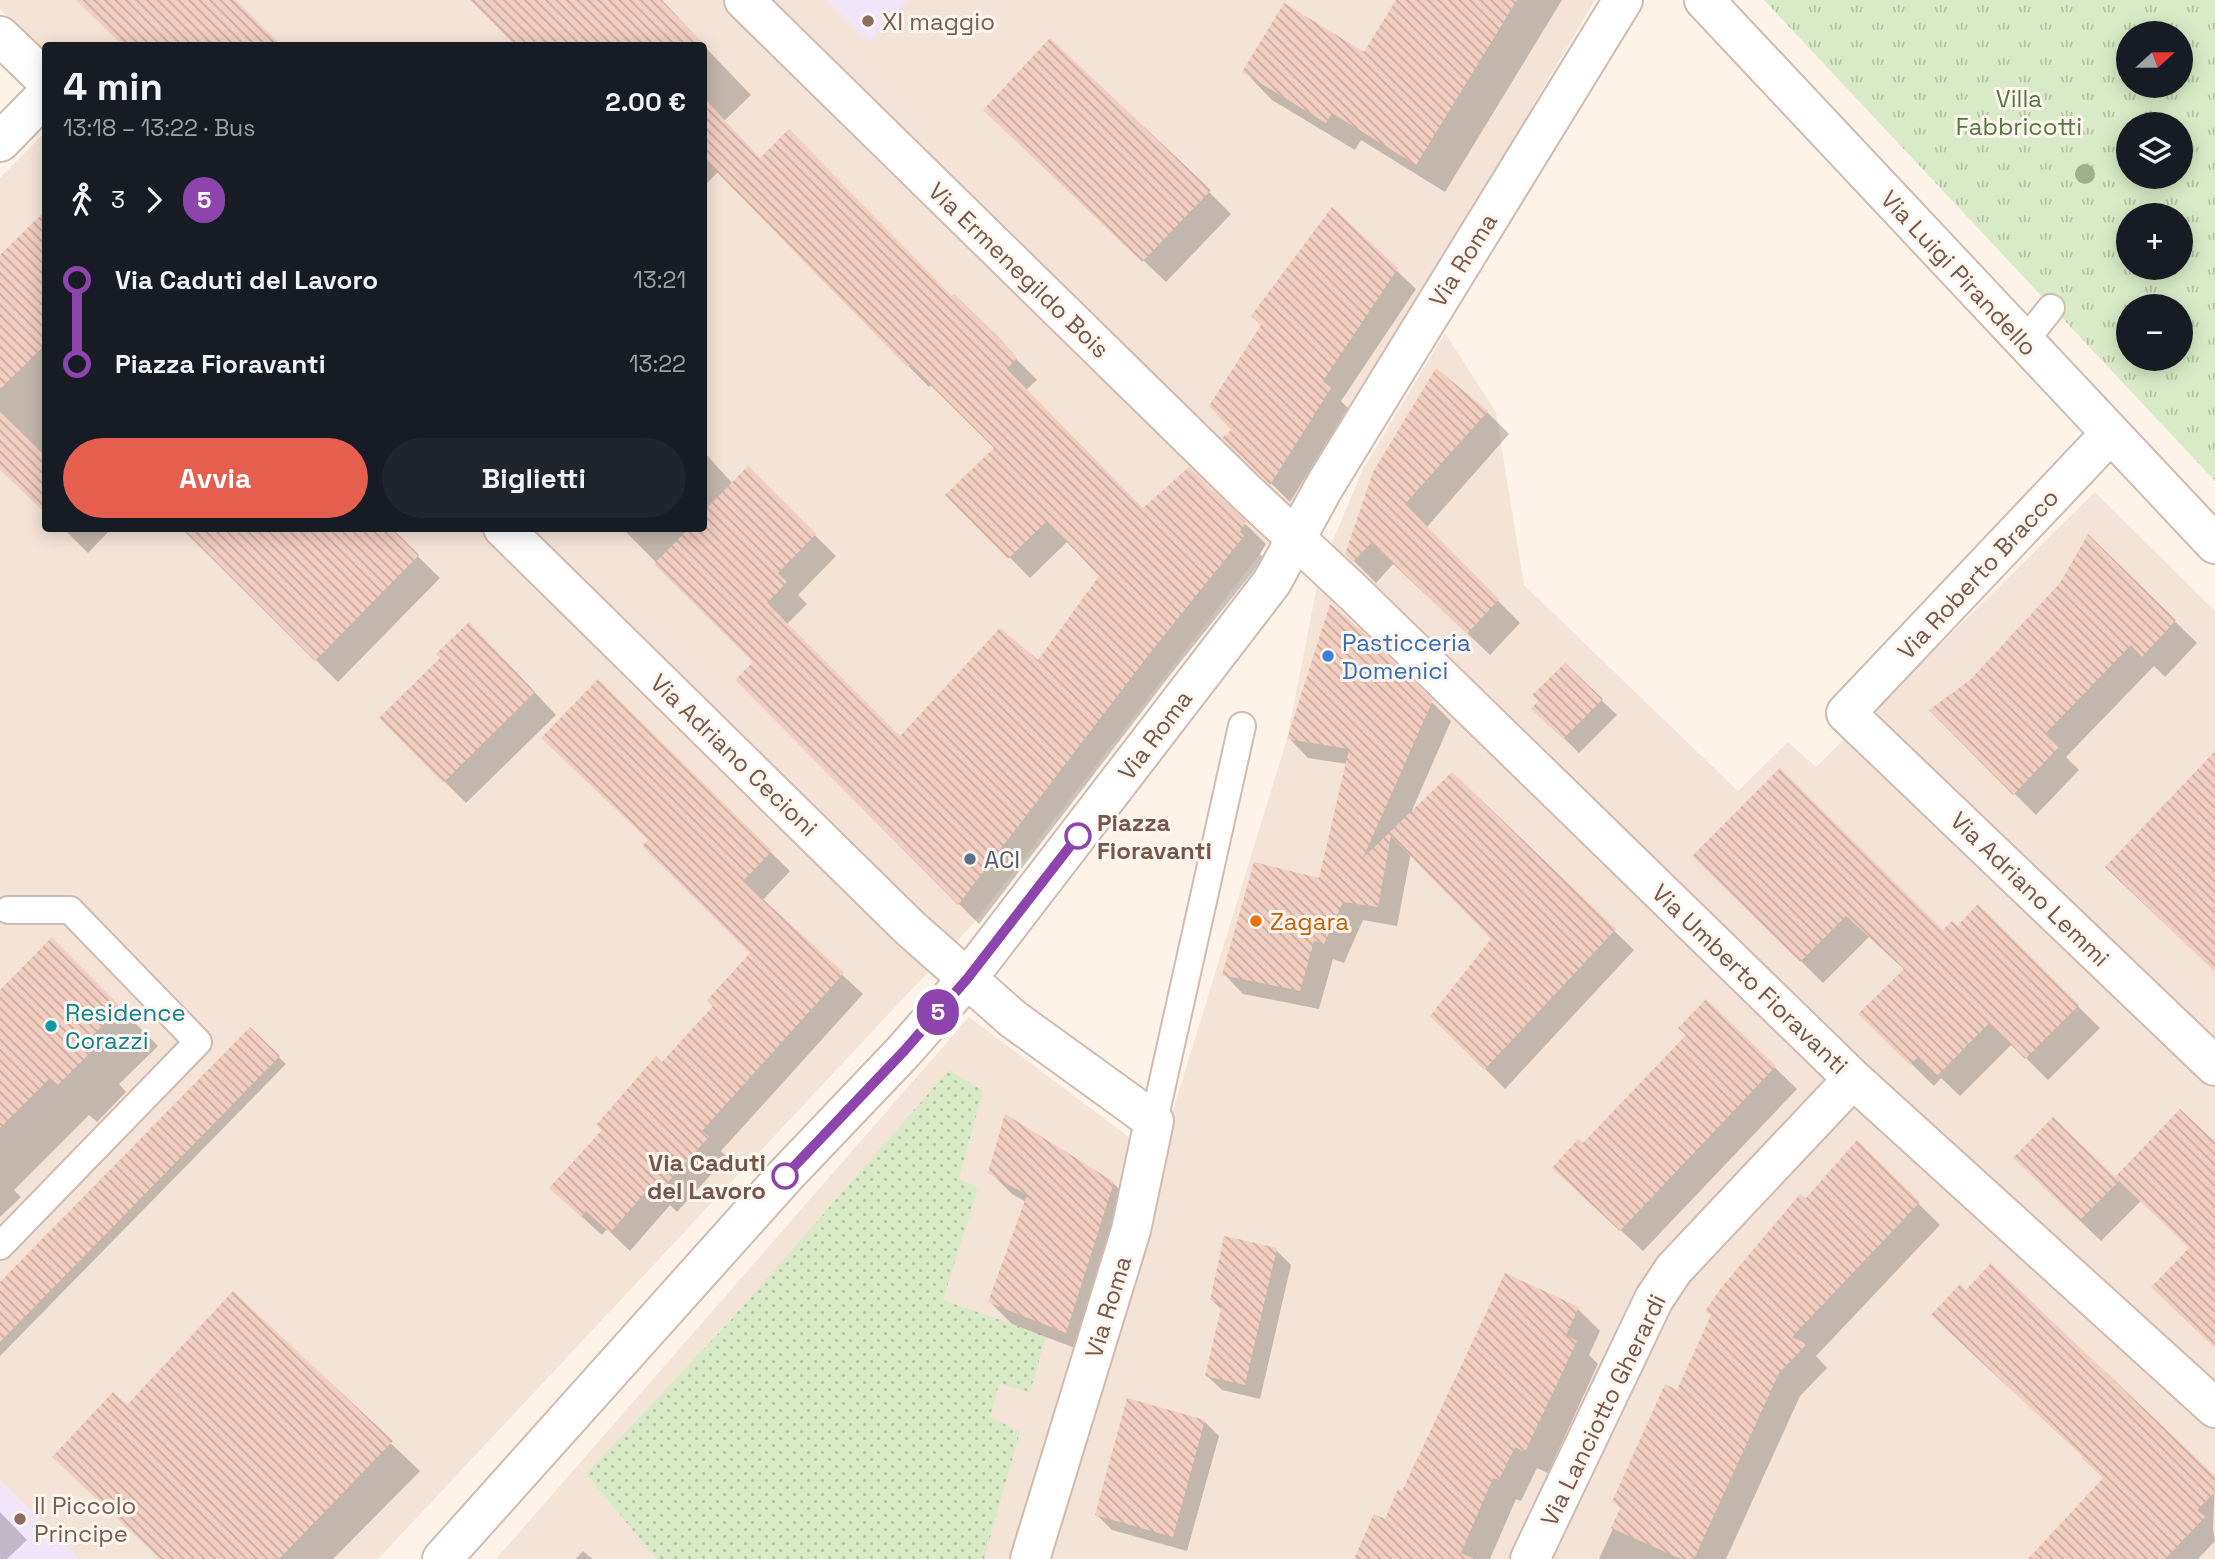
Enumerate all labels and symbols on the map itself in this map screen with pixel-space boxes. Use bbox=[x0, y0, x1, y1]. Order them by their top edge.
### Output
place label: XI maggio bbox=[882, 6, 995, 37]
marker: XI maggio bbox=[860, 13, 876, 29]
north arrow bbox=[2116, 21, 2193, 98]
park label: Villa Fabbricotti bbox=[1956, 83, 2082, 142]
street label: Via Ermenegildo Bois bbox=[922, 176, 1116, 364]
street label: Via Luigi Pirandello bbox=[1874, 184, 2044, 362]
street label: Via Roma bbox=[1422, 207, 1504, 313]
street label: Via Roberto Bracco bbox=[1891, 482, 2065, 666]
place label: Pasticceria Domenici bbox=[1342, 627, 1471, 686]
marker: Pasticceria Domenici bbox=[1320, 648, 1336, 664]
street label: Via Adriano Cecioni bbox=[644, 667, 824, 843]
street label: Via Roma bbox=[1111, 684, 1199, 786]
street label: Via Adriano Lemmi bbox=[1944, 805, 2116, 973]
place label: Piazza Fioravanti bbox=[1097, 807, 1212, 866]
marker: Piazza Fioravanti bbox=[1065, 823, 1091, 849]
place label: ACI bbox=[984, 844, 1020, 875]
marker: ACI bbox=[962, 851, 978, 867]
street label: Via Umberto Fioravanti bbox=[1645, 877, 1855, 1081]
place label: Zagara bbox=[1270, 906, 1349, 937]
marker: Zagara bbox=[1248, 913, 1264, 929]
line badge: 5 bbox=[915, 989, 961, 1035]
place label: Residence Corazzi bbox=[65, 997, 186, 1056]
marker: Residence Corazzi bbox=[43, 1018, 59, 1034]
place label: Via Caduti del Lavoro bbox=[647, 1147, 766, 1206]
marker: Via Caduti del Lavoro bbox=[772, 1163, 798, 1189]
street label: Via Roma bbox=[1078, 1252, 1138, 1362]
street label: Via Lanciotto Gherardi bbox=[1533, 1289, 1673, 1531]
place label: Il Piccolo Principe bbox=[34, 1490, 136, 1549]
marker: Il Piccolo Principe bbox=[12, 1511, 28, 1527]

